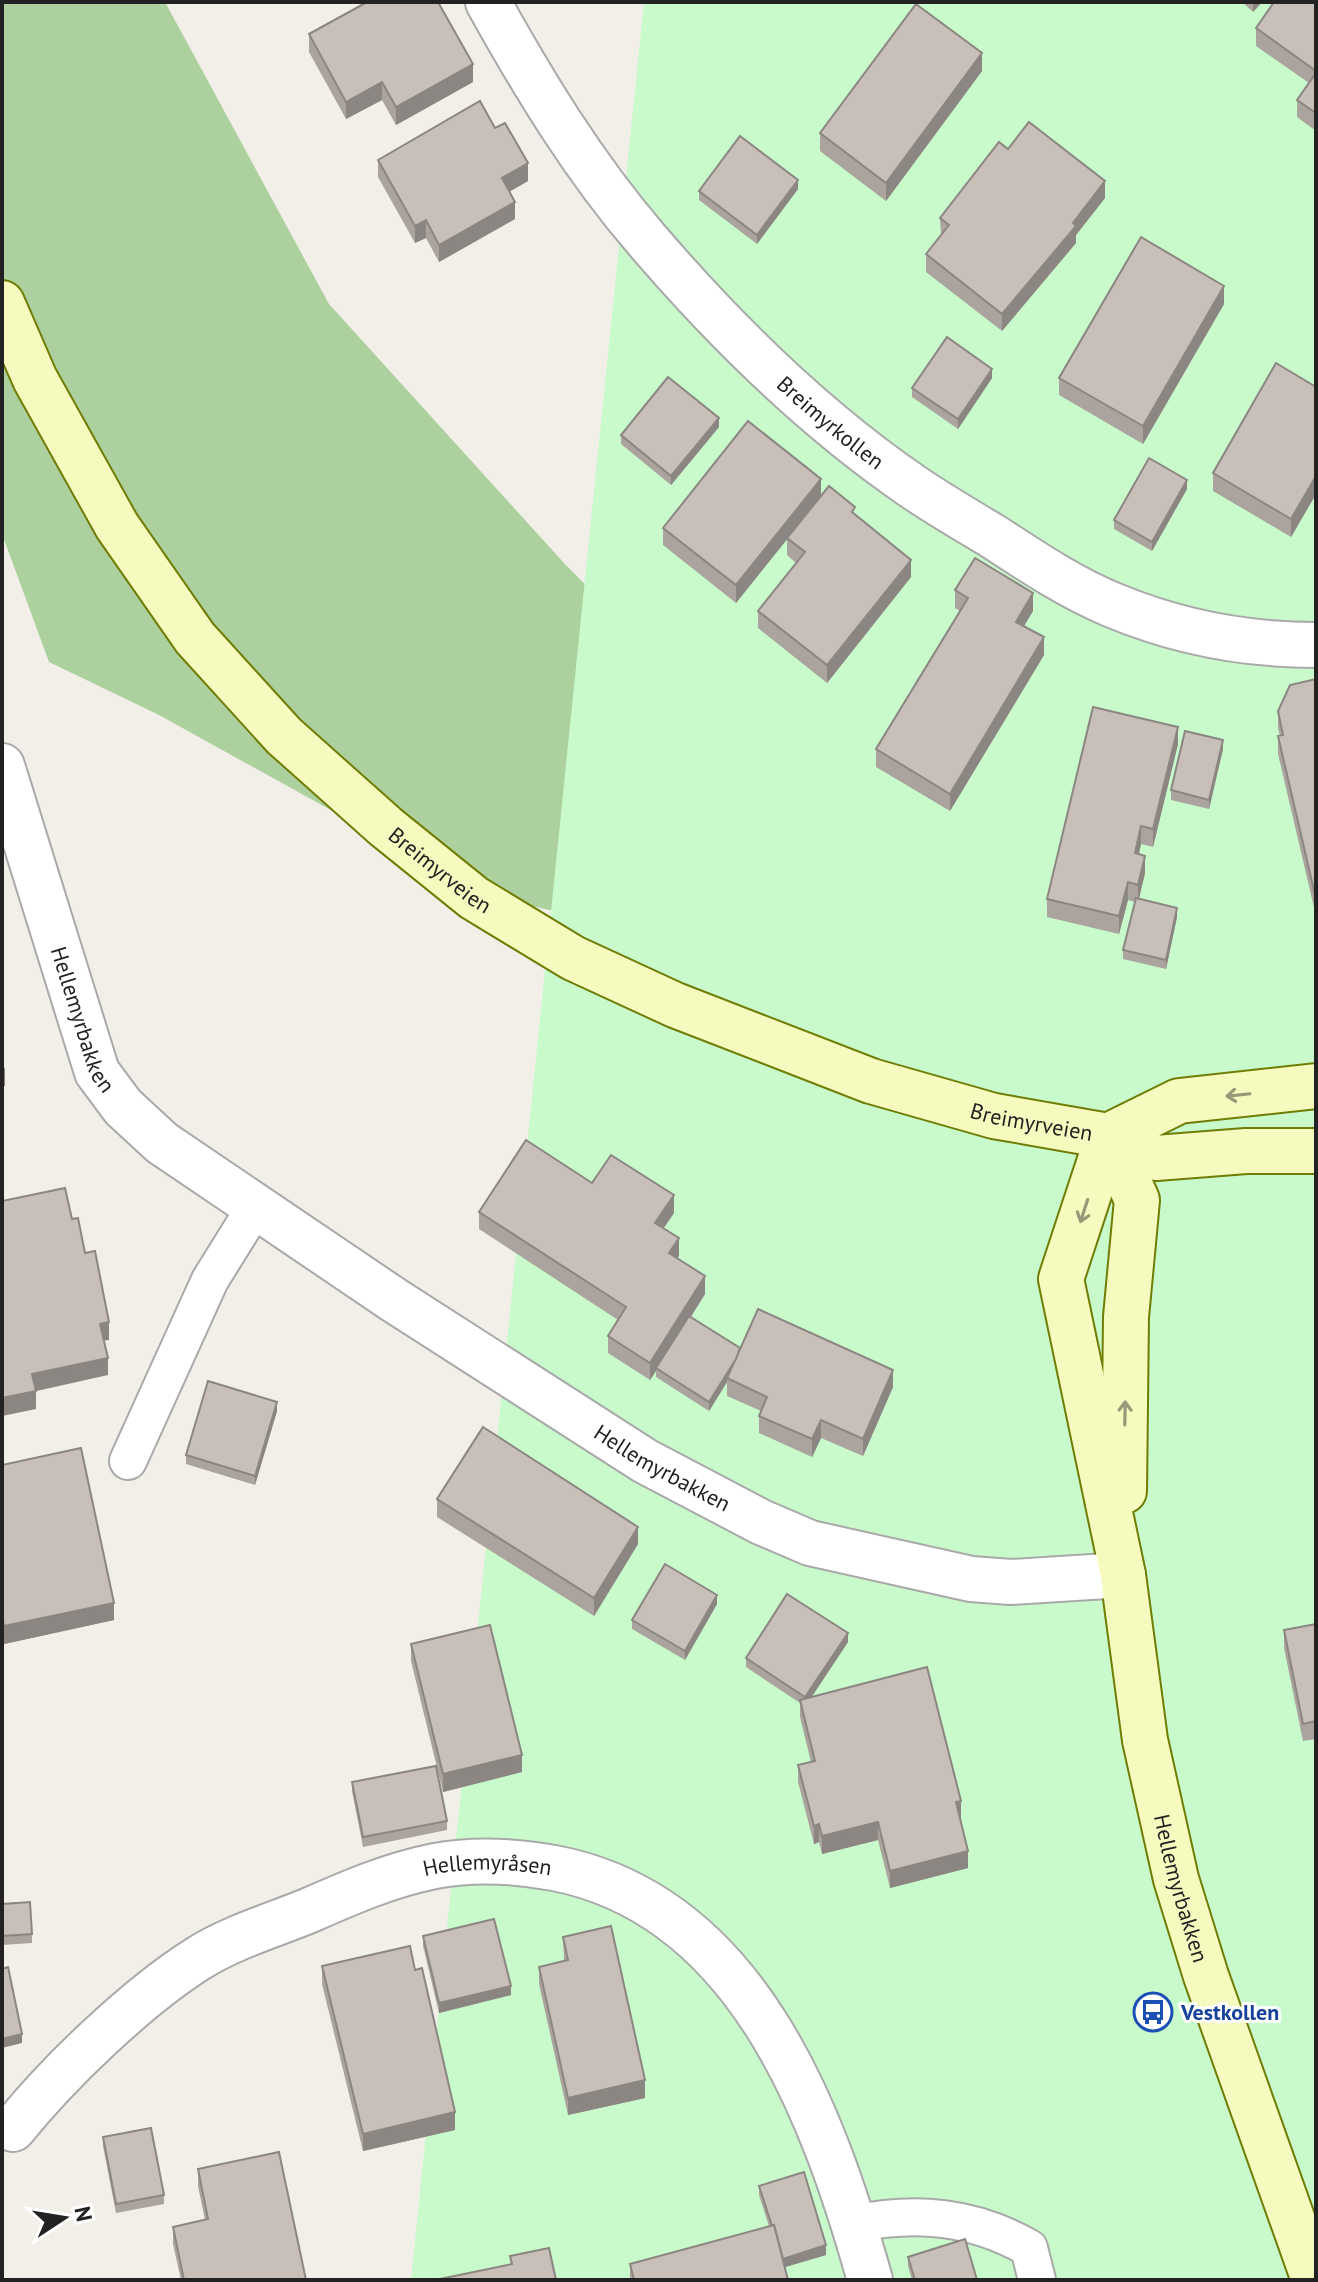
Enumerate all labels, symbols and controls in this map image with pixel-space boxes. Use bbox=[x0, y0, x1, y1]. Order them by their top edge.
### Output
street label: Breimyrkollen bbox=[771, 370, 890, 475]
street label: Breimyrveien bbox=[383, 821, 497, 919]
street label: Hellemyrbakken bbox=[45, 943, 121, 1098]
one-way arrow bbox=[1226, 1087, 1252, 1102]
street label: Breimyrveien bbox=[967, 1096, 1095, 1147]
one-way arrow bbox=[1075, 1198, 1090, 1223]
one-way arrow bbox=[1117, 1400, 1133, 1427]
street label: Hellemyrbakken bbox=[589, 1418, 735, 1518]
street label: Hellemyrbakken bbox=[1148, 1811, 1215, 1966]
street label: Hellemyråsen bbox=[420, 1848, 554, 1882]
bus stop icon: Vestkollen bbox=[1132, 1991, 1174, 2033]
place label: Vestkollen bbox=[1180, 1998, 1279, 2026]
north arrow bbox=[24, 2178, 104, 2258]
text: N bbox=[68, 2204, 99, 2224]

